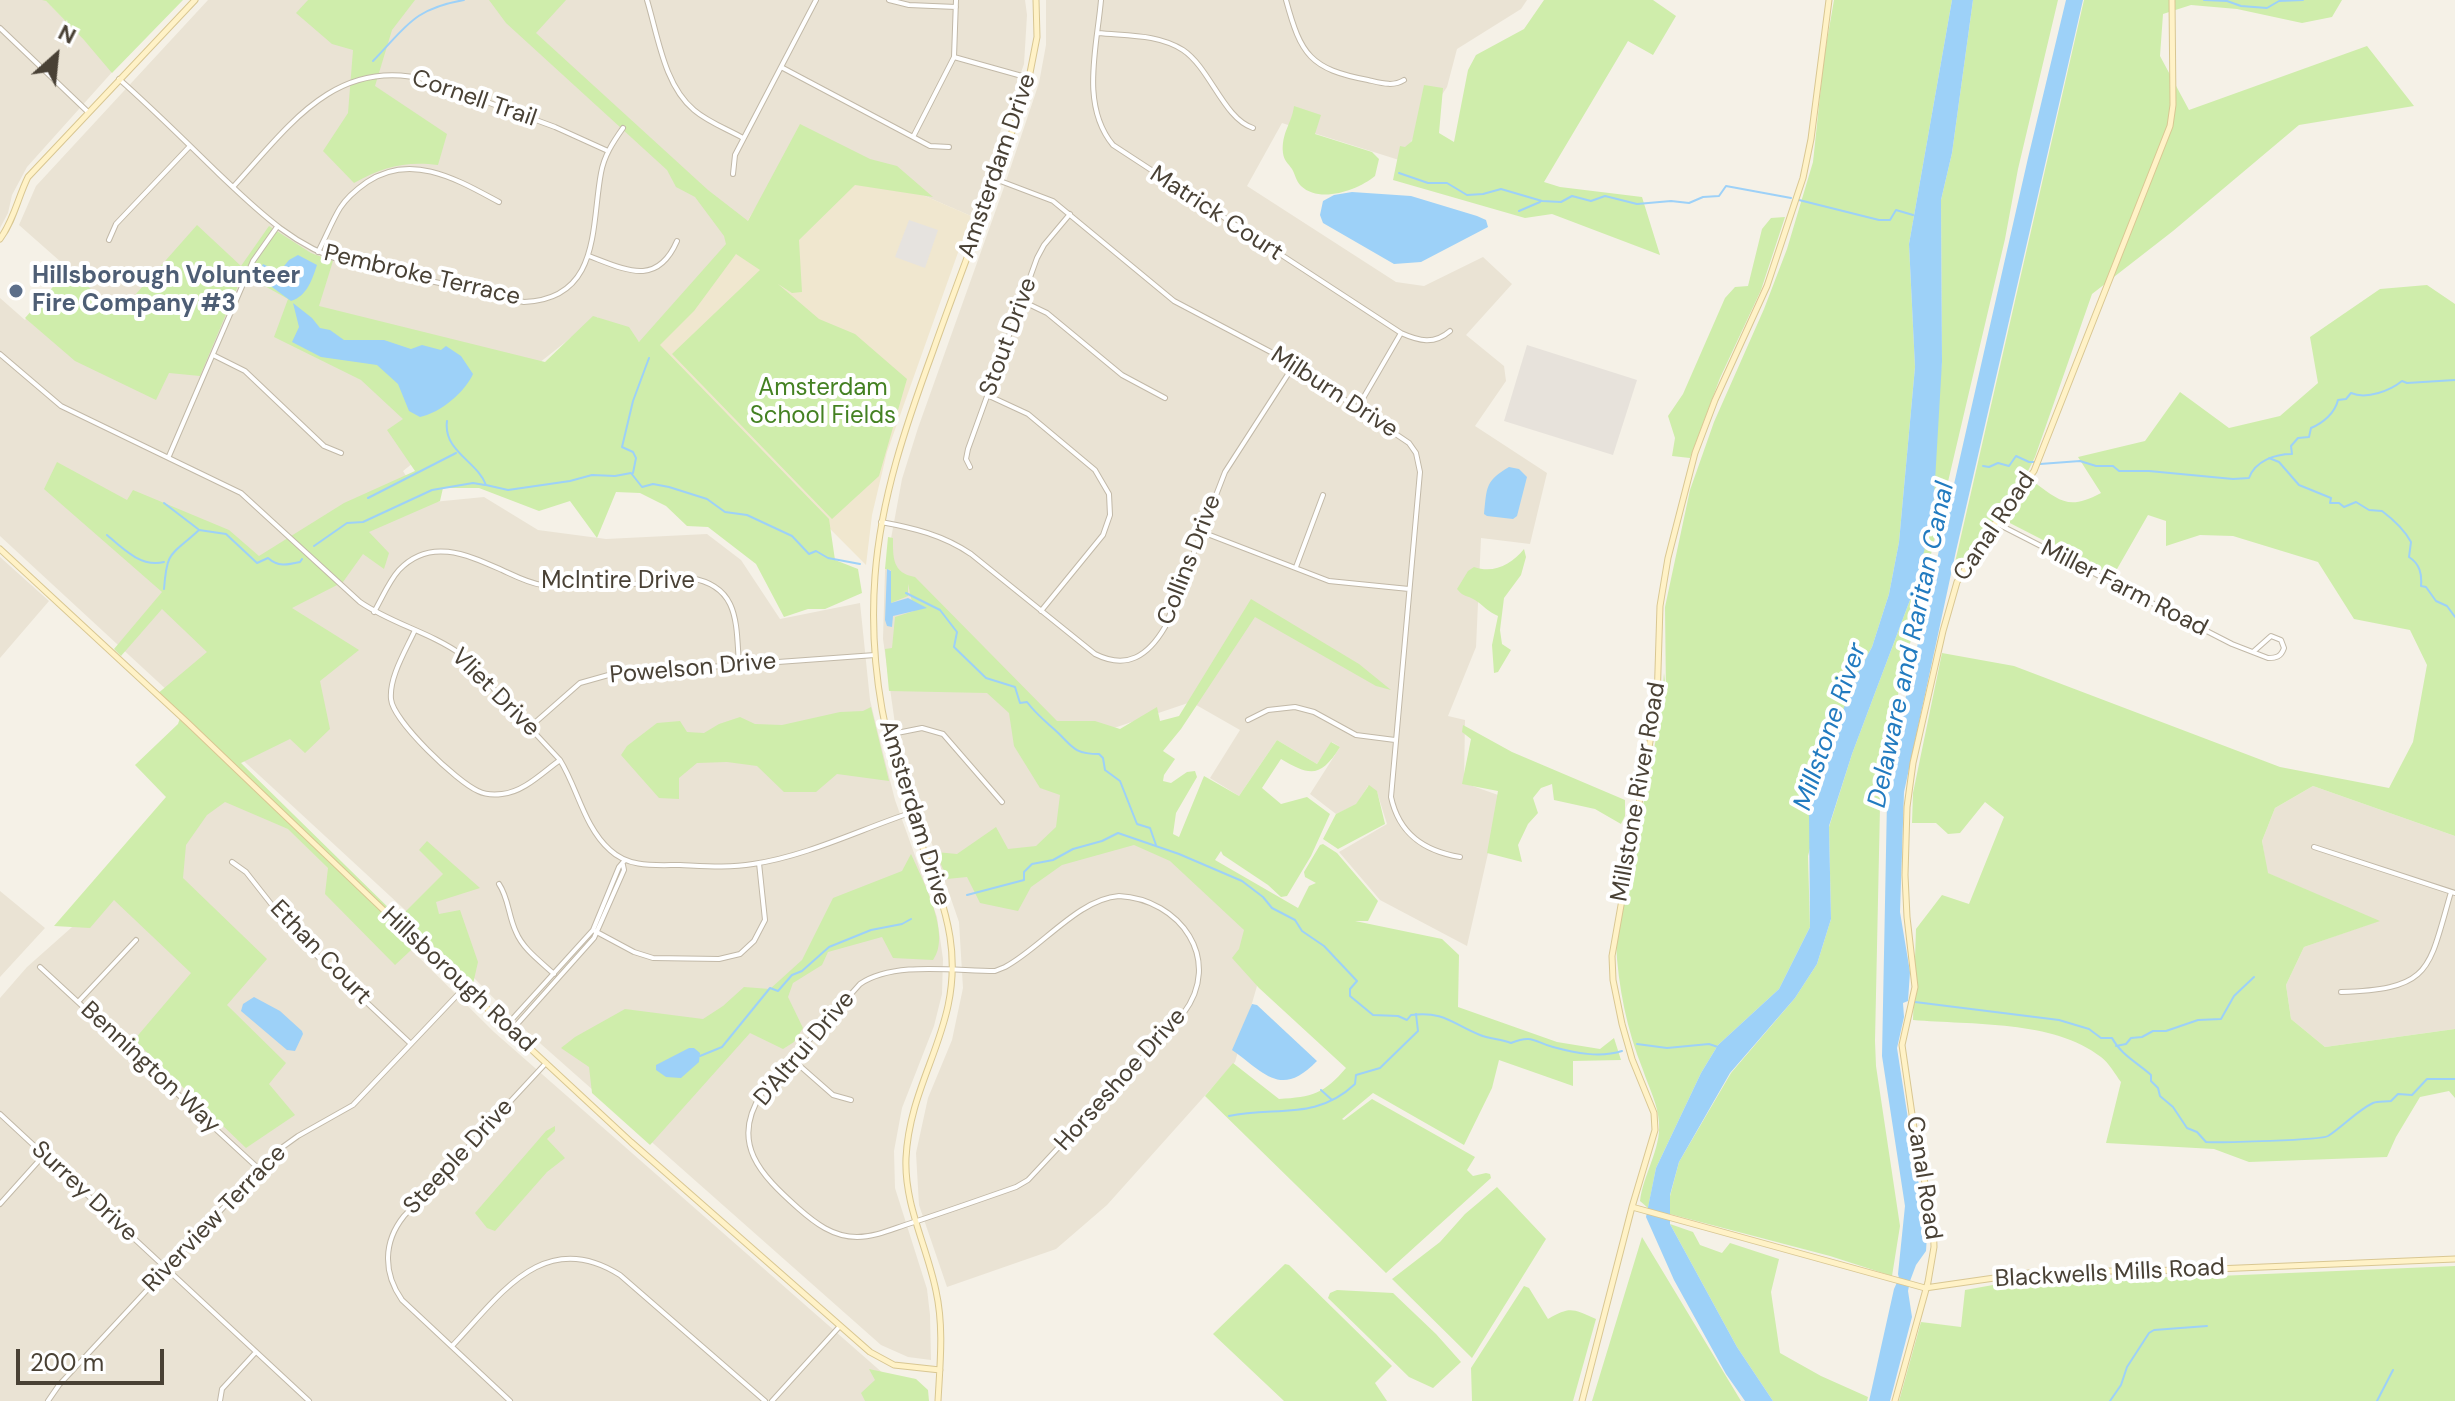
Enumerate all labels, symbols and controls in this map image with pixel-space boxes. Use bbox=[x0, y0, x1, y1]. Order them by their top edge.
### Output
north arrow bbox=[16, 16, 96, 96]
text: N bbox=[53, 18, 81, 51]
street label: Cornell Trail bbox=[408, 64, 540, 134]
street label: Amsterdam Drive bbox=[953, 70, 1043, 262]
street label: Matrick Court bbox=[1144, 160, 1288, 268]
street label: Pembroke Terrace bbox=[321, 239, 523, 313]
place label: Hillsborough Volunteer Fire Company #3 bbox=[32, 263, 300, 319]
street label: Stout Drive bbox=[974, 274, 1044, 400]
marker: Hillsborough Volunteer Fire Company #3 bbox=[7, 282, 25, 300]
street label: Milburn Drive bbox=[1265, 341, 1403, 445]
park label: Amsterdam School Fields bbox=[750, 375, 896, 431]
street label: Canal Road bbox=[1948, 467, 2042, 587]
water label: Delaware and Raritan Canal bbox=[1862, 480, 1962, 810]
street label: Collins Drive bbox=[1152, 491, 1228, 629]
street label: Miller Farm Road bbox=[2036, 535, 2212, 643]
street label: McIntire Drive bbox=[541, 568, 695, 596]
water label: Millstone River bbox=[1788, 639, 1874, 815]
street label: Vliet Drive bbox=[445, 643, 545, 743]
street label: Powelson Drive bbox=[609, 647, 777, 691]
street label: Millstone River Road bbox=[1606, 680, 1672, 904]
street label: Amsterdam Drive bbox=[872, 717, 956, 909]
street label: Ethan Court bbox=[263, 895, 377, 1011]
street label: Hillsborough Road bbox=[375, 901, 541, 1059]
street label: D'Altrui Drive bbox=[749, 986, 861, 1112]
street label: Bennington Way bbox=[74, 996, 226, 1140]
street label: Horseshoe Drive bbox=[1049, 1003, 1193, 1157]
street label: Steeple Drive bbox=[398, 1093, 520, 1221]
street label: Canal Road bbox=[1899, 1114, 1947, 1242]
street label: Surrey Drive bbox=[25, 1136, 143, 1248]
street label: Riverview Terrace bbox=[137, 1139, 293, 1299]
street label: Blackwells Mills Road bbox=[1994, 1254, 2226, 1294]
scale bar bbox=[20, 1333, 168, 1383]
text: 200 m bbox=[30, 1347, 104, 1378]

